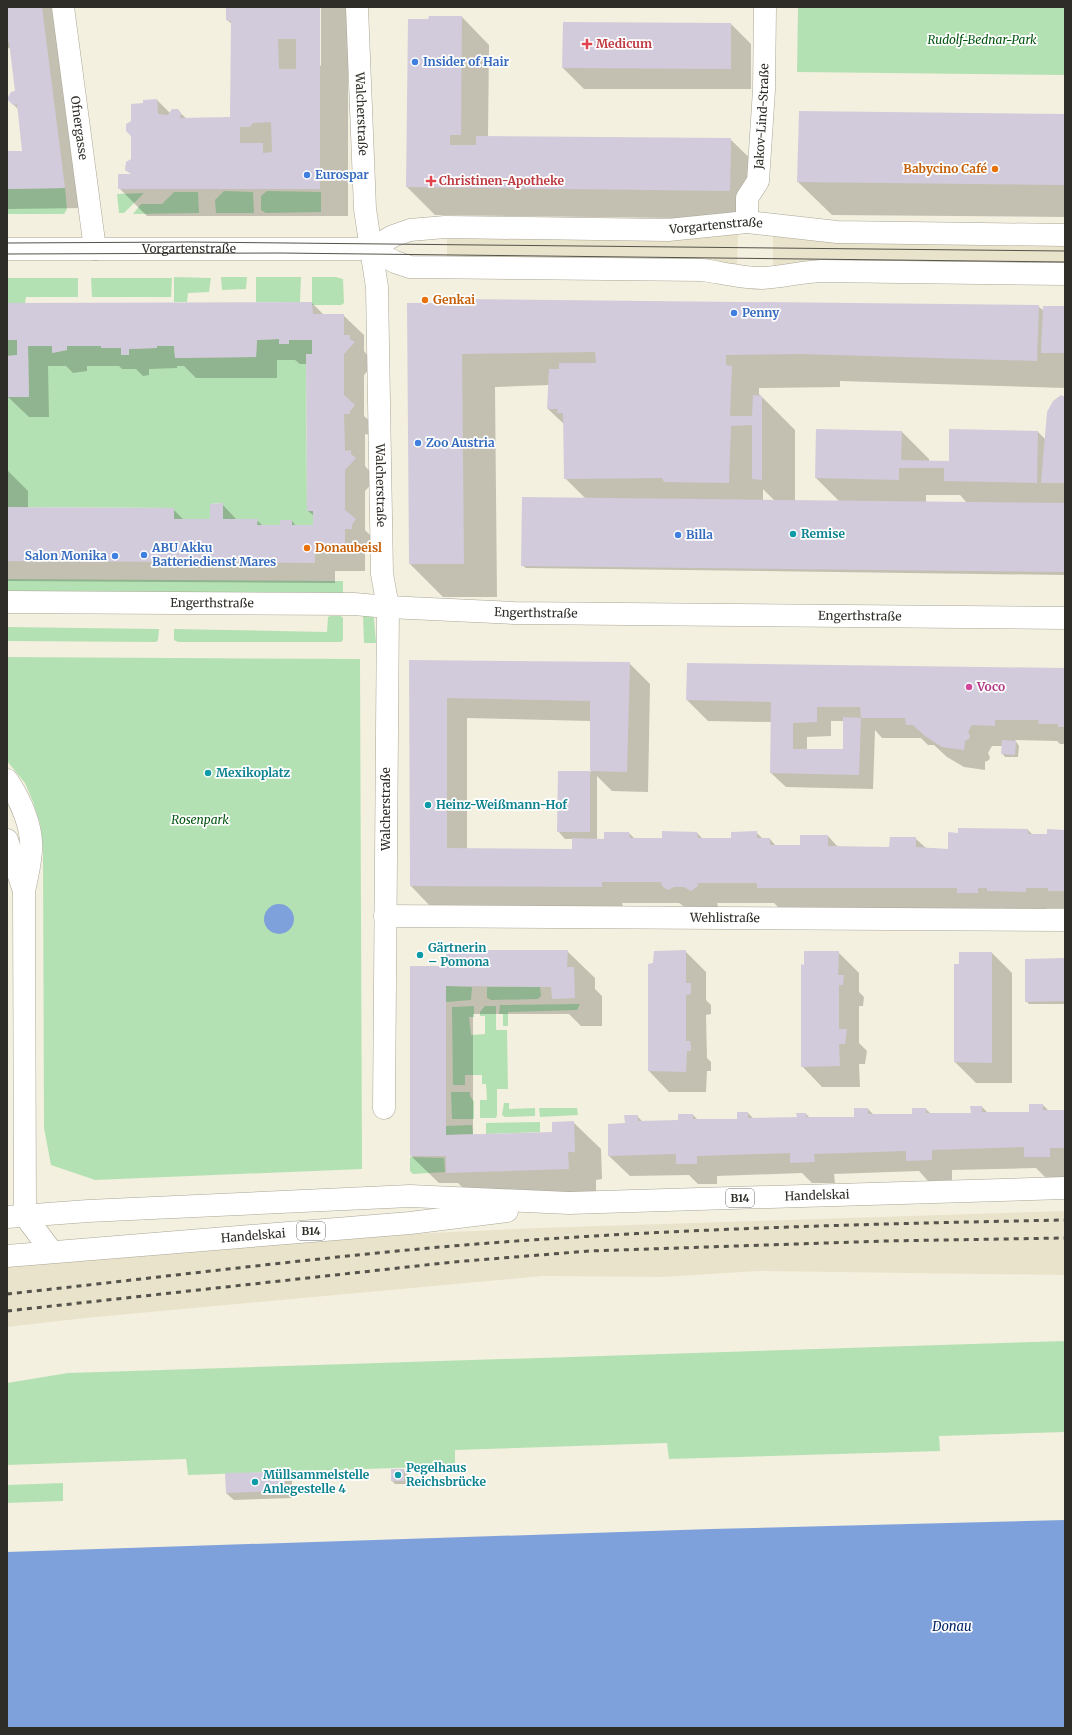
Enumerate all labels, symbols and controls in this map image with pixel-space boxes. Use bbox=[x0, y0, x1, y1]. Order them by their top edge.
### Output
park label: Rudolf-Bednar-Park bbox=[927, 32, 1037, 47]
place label: Medicum bbox=[596, 36, 652, 51]
marker: Medicum bbox=[581, 38, 593, 50]
place label: Insider of Hair bbox=[423, 54, 509, 69]
marker: Insider of Hair bbox=[410, 57, 420, 67]
street label: Jakov-Lind-Straße bbox=[751, 63, 771, 171]
street label: Walcherstraße bbox=[353, 71, 371, 156]
street label: Ofnergasse bbox=[68, 95, 91, 161]
place label: Babycino Café bbox=[903, 161, 988, 176]
marker: Babycino Café bbox=[990, 164, 1000, 174]
place label: Eurospar bbox=[315, 167, 369, 182]
marker: Eurospar bbox=[302, 170, 312, 180]
place label: Christinen-Apotheke bbox=[439, 173, 565, 188]
marker: Christinen-Apotheke bbox=[426, 176, 436, 186]
street label: Vorgartenstraße bbox=[668, 214, 764, 237]
street label: Vorgartenstraße bbox=[141, 241, 236, 256]
place label: Genkai bbox=[433, 292, 475, 307]
marker: Genkai bbox=[420, 295, 430, 305]
place label: Penny bbox=[742, 305, 780, 320]
marker: Penny bbox=[729, 308, 739, 318]
place label: Zoo Austria bbox=[426, 435, 495, 450]
marker: Zoo Austria bbox=[413, 438, 423, 448]
street label: Walcherstraße bbox=[373, 443, 389, 527]
place label: Remise bbox=[801, 526, 845, 541]
place label: Billa bbox=[686, 527, 713, 542]
marker: Remise bbox=[788, 529, 798, 539]
marker: Billa bbox=[673, 530, 683, 540]
place label: ABU Akku Batteriedienst Mares bbox=[151, 540, 276, 569]
place label: Donaubeisl bbox=[315, 540, 382, 555]
marker: Donaubeisl bbox=[302, 543, 312, 553]
place label: Salon Monika bbox=[25, 548, 107, 563]
marker: ABU Akku Batteriedienst Mares bbox=[139, 550, 149, 560]
marker: Salon Monika bbox=[110, 551, 120, 561]
street label: Engerthstraße bbox=[170, 595, 254, 610]
street label: Engerthstraße bbox=[494, 604, 578, 621]
street label: Engerthstraße bbox=[818, 608, 902, 624]
place label: Voco bbox=[976, 679, 1005, 694]
marker: Voco bbox=[964, 682, 974, 692]
place label: Mexikoplatz bbox=[216, 765, 291, 780]
street label: Walcherstraße bbox=[378, 767, 393, 852]
marker: Mexikoplatz bbox=[203, 768, 213, 778]
place label: Heinz-Weißmann-Hof bbox=[436, 797, 568, 812]
marker: Heinz-Weißmann-Hof bbox=[423, 800, 433, 810]
park label: Rosenpark bbox=[171, 812, 229, 827]
street label: Wehlistraße bbox=[689, 910, 760, 925]
place label: Gärtnerin – Pomona bbox=[428, 940, 490, 969]
marker: Gärtnerin – Pomona bbox=[415, 950, 425, 960]
street label: Handelskai bbox=[784, 1187, 850, 1203]
road number: B14 bbox=[726, 1189, 754, 1207]
road number: B14 bbox=[297, 1222, 325, 1240]
street label: Handelskai bbox=[220, 1225, 286, 1245]
place label: Pegelhaus Reichsbrücke bbox=[406, 1460, 486, 1489]
place label: Müllsammelstelle Anlegestelle 4 bbox=[262, 1467, 370, 1496]
marker: Pegelhaus Reichsbrücke bbox=[393, 1470, 403, 1480]
marker: Müllsammelstelle Anlegestelle 4 bbox=[250, 1477, 260, 1487]
water label: Donau bbox=[931, 1618, 972, 1635]

